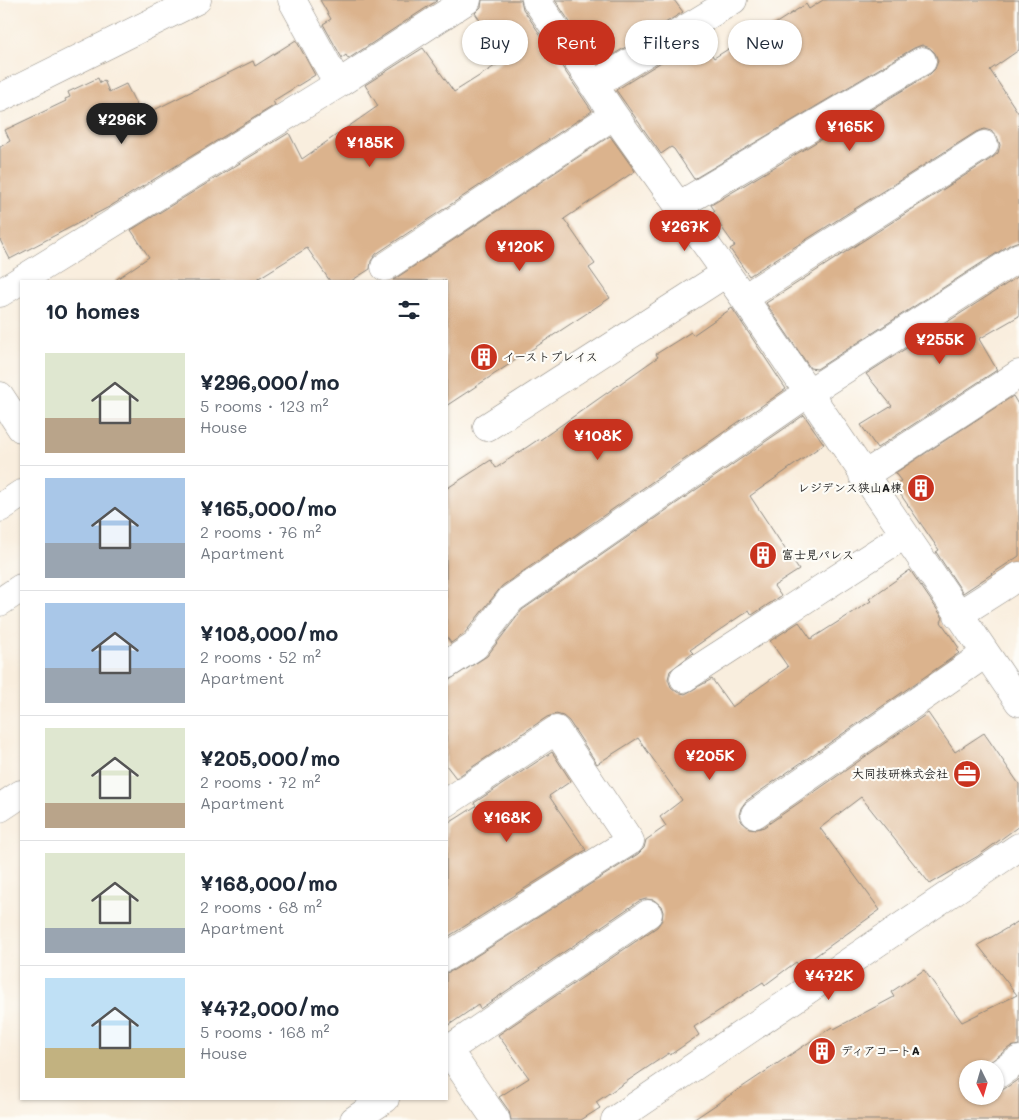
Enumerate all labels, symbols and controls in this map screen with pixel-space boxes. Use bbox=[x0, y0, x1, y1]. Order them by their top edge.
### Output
chip: Buy bbox=[462, 20, 528, 65]
chip: Rent bbox=[538, 20, 615, 65]
chip: Filters bbox=[625, 20, 718, 65]
chip: New bbox=[728, 20, 802, 65]
pin: ¥296K bbox=[87, 102, 157, 145]
text: ¥296K bbox=[97, 108, 147, 129]
pin: ¥165K bbox=[815, 110, 885, 152]
text: ¥165K bbox=[826, 115, 874, 136]
pin: ¥185K bbox=[335, 126, 405, 168]
text: ¥185K bbox=[346, 131, 394, 152]
pin: ¥267K bbox=[650, 210, 720, 252]
text: ¥267K bbox=[661, 215, 709, 236]
pin: ¥120K bbox=[485, 230, 555, 272]
text: ¥120K bbox=[496, 235, 544, 256]
icon: filters bbox=[395, 296, 423, 324]
text: 10 homes bbox=[45, 297, 140, 324]
pin: ¥255K bbox=[905, 322, 975, 365]
text: ¥255K bbox=[916, 328, 964, 349]
building icon: イーストプレイス bbox=[469, 342, 499, 372]
place label: イーストプレイス bbox=[503, 348, 598, 364]
text: ¥296,000/mo bbox=[200, 368, 339, 395]
icon: home bbox=[85, 373, 145, 433]
text: 5 rooms · 123 m² bbox=[200, 395, 329, 416]
text: House bbox=[200, 416, 247, 437]
pin: ¥108K bbox=[563, 418, 633, 461]
text: ¥108K bbox=[574, 424, 622, 445]
building icon: レジデンス狭山A棟 bbox=[906, 473, 936, 503]
place label: レジデンス狭山A棟 bbox=[798, 479, 902, 495]
text: ¥165,000/mo bbox=[200, 494, 337, 521]
icon: home bbox=[85, 498, 145, 558]
text: 2 rooms · 76 m² bbox=[200, 521, 321, 542]
building icon: 富士見パレス bbox=[748, 540, 778, 570]
text: Apartment bbox=[200, 542, 285, 563]
place label: 富士見パレス bbox=[782, 546, 854, 562]
text: ¥108,000/mo bbox=[200, 619, 338, 646]
icon: home bbox=[85, 623, 145, 683]
text: 2 rooms · 52 m² bbox=[200, 646, 321, 667]
text: Apartment bbox=[200, 667, 285, 688]
pin: ¥205K bbox=[675, 738, 745, 781]
text: ¥205,000/mo bbox=[200, 744, 340, 771]
text: ¥205K bbox=[685, 744, 735, 765]
icon: home bbox=[85, 748, 145, 808]
office icon: 大同技研株式会社 bbox=[952, 759, 982, 789]
place label: 大同技研株式会社 bbox=[852, 765, 948, 781]
text: 2 rooms · 72 m² bbox=[200, 771, 321, 792]
text: Apartment bbox=[200, 792, 285, 813]
pin: ¥168K bbox=[472, 800, 542, 843]
text: ¥168K bbox=[483, 806, 531, 827]
text: ¥168,000/mo bbox=[200, 869, 337, 896]
icon: home bbox=[85, 873, 145, 933]
text: 2 rooms · 68 m² bbox=[200, 896, 322, 917]
text: Apartment bbox=[200, 917, 285, 938]
pin: ¥472K bbox=[794, 958, 864, 1001]
text: ¥472K bbox=[804, 964, 854, 985]
text: ¥472,000/mo bbox=[200, 994, 339, 1021]
icon: home bbox=[85, 998, 145, 1058]
text: 5 rooms · 168 m² bbox=[200, 1021, 330, 1042]
building icon: ディアコートA bbox=[807, 1036, 837, 1066]
text: House bbox=[200, 1042, 247, 1063]
place label: ディアコートA bbox=[841, 1042, 920, 1058]
north arrow bbox=[959, 1060, 1004, 1105]
map controls bbox=[959, 1060, 1004, 1105]

